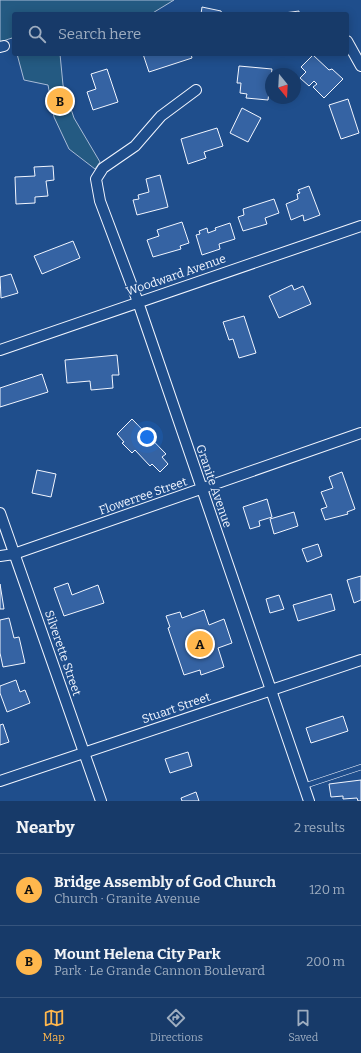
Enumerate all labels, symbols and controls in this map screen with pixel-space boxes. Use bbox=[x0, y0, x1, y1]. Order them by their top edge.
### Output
search box bbox=[12, 12, 349, 56]
icon: search bbox=[26, 23, 48, 45]
text: Search here bbox=[58, 25, 141, 43]
north arrow bbox=[265, 68, 301, 104]
pin: B bbox=[47, 86, 73, 116]
street label: Woodward Avenue bbox=[124, 251, 228, 299]
your location bbox=[137, 427, 157, 447]
street label: Granite Avenue bbox=[193, 443, 235, 529]
street label: Flowerree Street bbox=[97, 474, 189, 518]
street label: Silverette Street bbox=[42, 609, 84, 698]
pin: A bbox=[187, 629, 213, 659]
street label: Stuart Street bbox=[140, 690, 213, 726]
text: Nearby bbox=[16, 817, 75, 838]
text: 2 results bbox=[294, 820, 345, 835]
text: Bridge Assembly of God Church bbox=[54, 873, 276, 891]
text: A bbox=[24, 882, 34, 897]
text: 120 m bbox=[309, 882, 345, 897]
text: Church · Granite Avenue bbox=[54, 891, 200, 906]
text: Mount Helena City Park bbox=[54, 945, 221, 963]
text: B bbox=[25, 954, 33, 969]
text: 200 m bbox=[306, 954, 345, 969]
text: Park · Le Grande Cannon Boulevard bbox=[54, 963, 265, 978]
tab: Map bbox=[43, 1007, 65, 1044]
tab: Directions bbox=[150, 1007, 203, 1044]
tab: Saved bbox=[288, 1007, 318, 1044]

